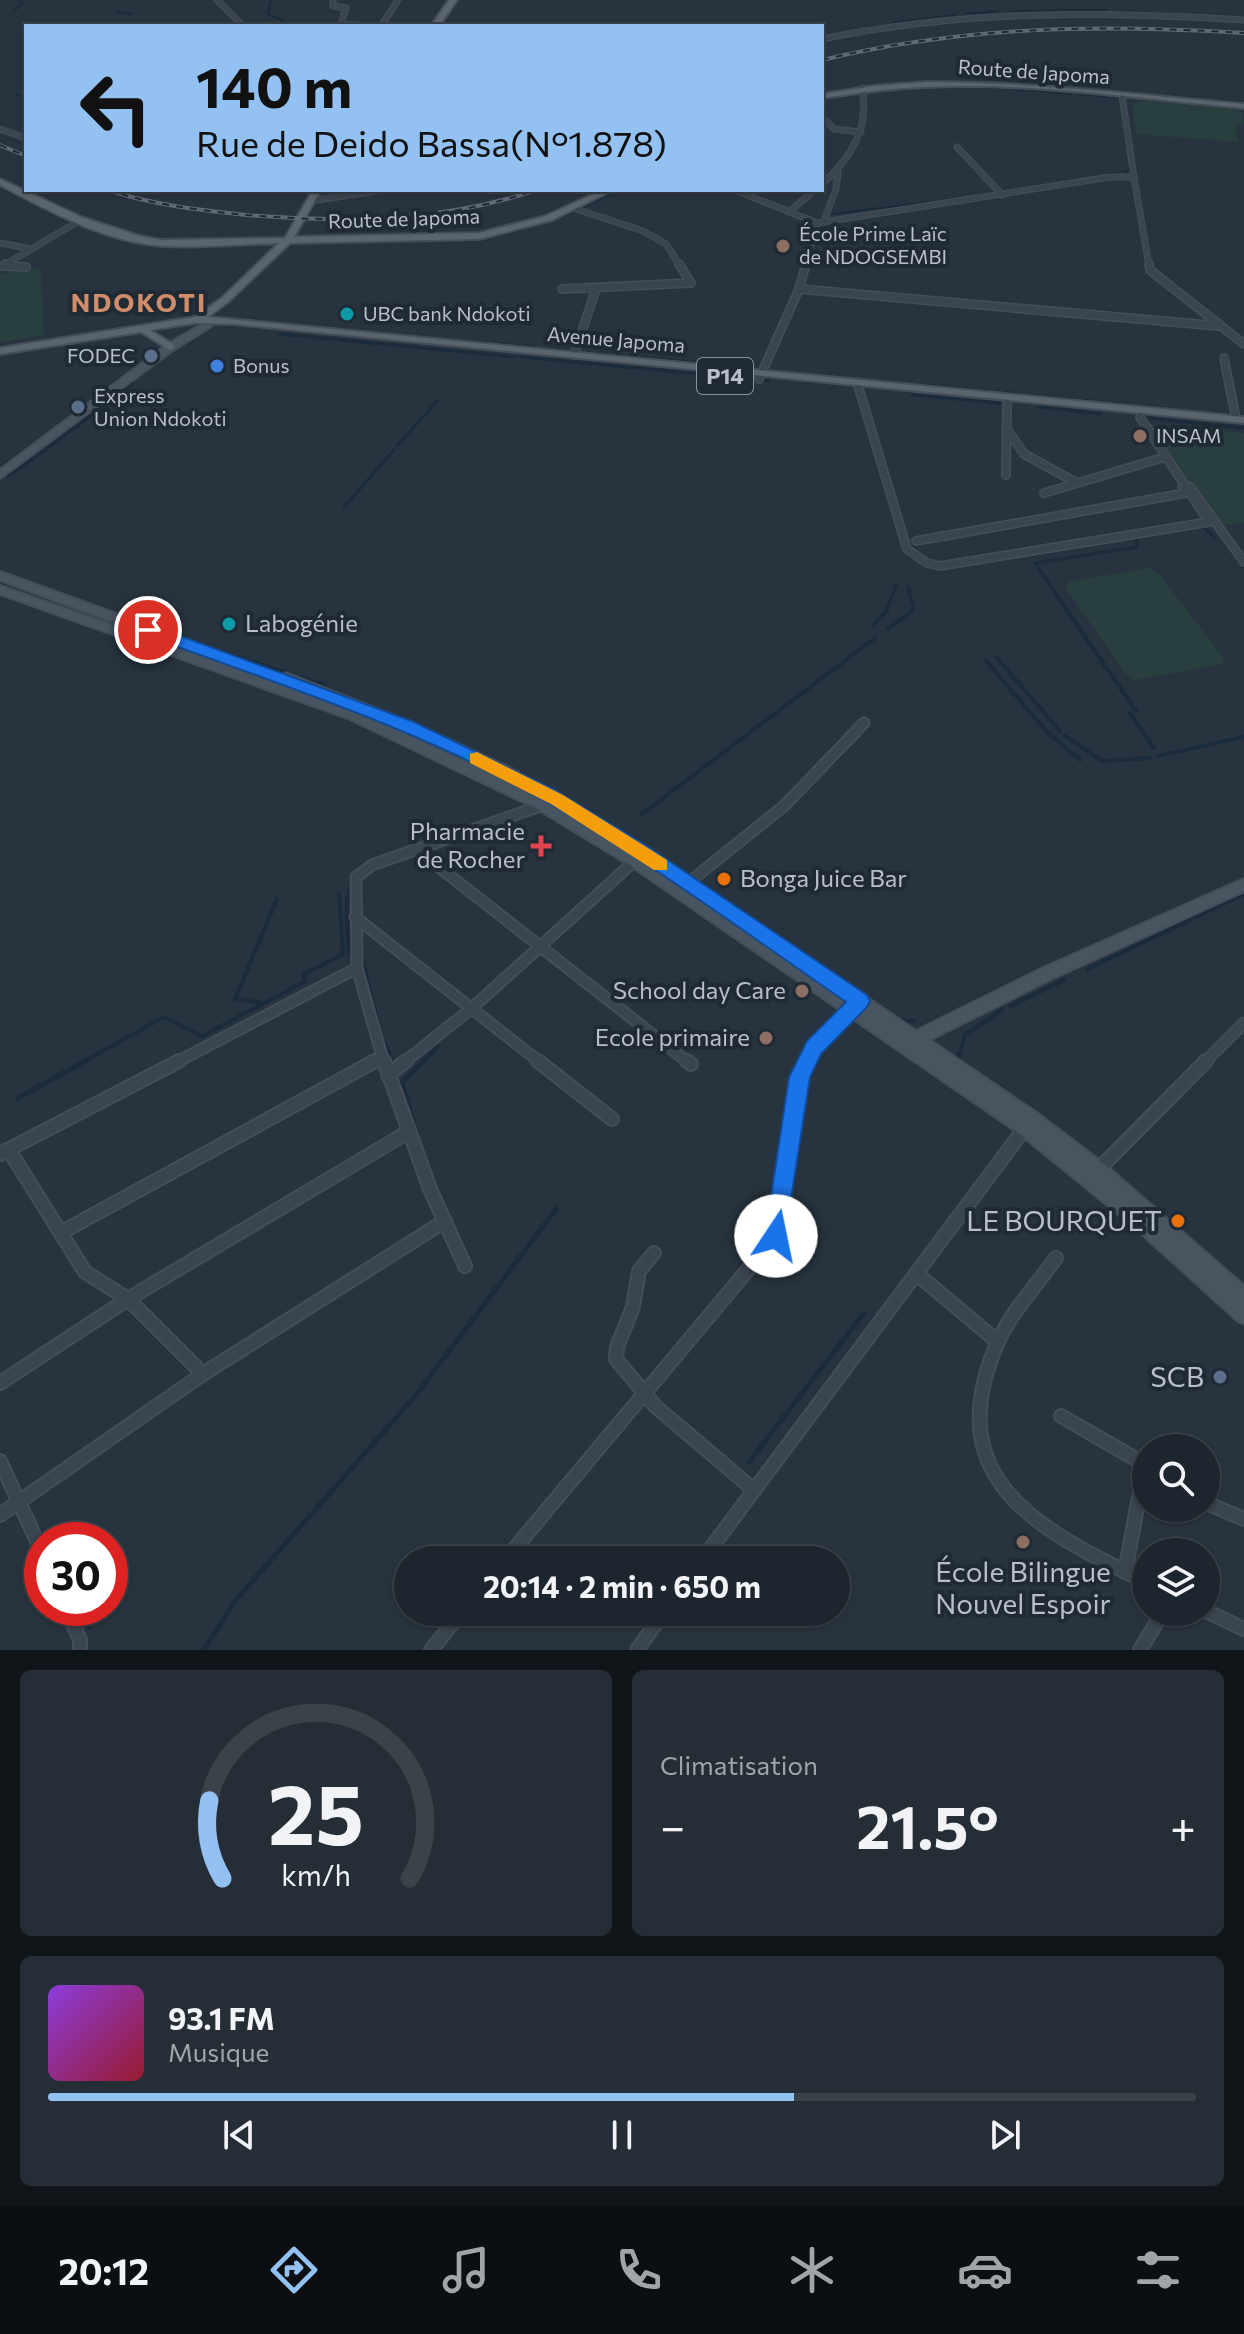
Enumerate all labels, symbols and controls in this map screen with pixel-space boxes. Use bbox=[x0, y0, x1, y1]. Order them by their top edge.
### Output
text: 140 m bbox=[196, 51, 352, 120]
street label: Route de Japoma bbox=[957, 54, 1111, 88]
icon: left bbox=[64, 56, 168, 160]
text: Rue de Deido Bassa(N°1.878) bbox=[196, 120, 667, 164]
street label: Route de Japoma bbox=[327, 203, 480, 233]
place label: École Prime Laïc de NDOGSEMBI bbox=[799, 221, 947, 268]
marker: École Prime Laïc de NDOGSEMBI bbox=[774, 237, 792, 255]
district label: NDOKOTI bbox=[71, 286, 207, 317]
place label: UBC bank Ndokoti bbox=[363, 301, 531, 325]
marker: UBC bank Ndokoti bbox=[338, 305, 356, 323]
street label: Avenue Japoma bbox=[546, 321, 686, 357]
place label: FODEC bbox=[67, 343, 135, 367]
marker: FODEC bbox=[142, 347, 160, 365]
place label: Bonus bbox=[233, 353, 290, 377]
marker: Bonus bbox=[208, 357, 226, 375]
road number: P14 bbox=[697, 358, 753, 394]
place label: Express Union Ndokoti bbox=[94, 383, 227, 430]
marker: Express Union Ndokoti bbox=[69, 398, 87, 416]
place label: INSAM bbox=[1156, 423, 1221, 447]
marker: INSAM bbox=[1131, 427, 1149, 445]
pin bbox=[114, 596, 182, 664]
icon: arrive bbox=[126, 608, 170, 652]
place label: Labogénie bbox=[245, 608, 358, 637]
marker: Labogénie bbox=[220, 615, 238, 633]
place label: Pharmacie de Rocher bbox=[410, 816, 525, 873]
marker: Pharmacie de Rocher bbox=[532, 837, 550, 855]
place label: Bonga Juice Bar bbox=[740, 863, 907, 892]
marker: Bonga Juice Bar bbox=[715, 870, 733, 888]
place label: School day Care bbox=[613, 975, 786, 1004]
marker: School day Care bbox=[793, 982, 811, 1000]
place label: Ecole primaire bbox=[595, 1022, 750, 1051]
marker: Ecole primaire bbox=[757, 1029, 775, 1047]
position arrow bbox=[734, 1194, 818, 1278]
place label: LE BOURQUET bbox=[966, 1203, 1162, 1237]
marker: LE BOURQUET bbox=[1169, 1212, 1187, 1230]
place label: SCB bbox=[1150, 1359, 1204, 1393]
marker: SCB bbox=[1211, 1368, 1229, 1386]
map controls bbox=[1132, 1434, 1220, 1626]
button: search bbox=[1132, 1434, 1220, 1522]
speed limit sign: 30 bbox=[24, 1522, 128, 1626]
marker: École Bilingue Nouvel Espoir bbox=[1014, 1533, 1032, 1551]
button: layers bbox=[1132, 1538, 1220, 1626]
place label: École Bilingue Nouvel Espoir bbox=[935, 1554, 1111, 1620]
text: 20:14 · 2 min · 650 m bbox=[483, 1567, 761, 1604]
text: Climatisation bbox=[660, 1749, 818, 1780]
text: 25 bbox=[268, 1760, 364, 1862]
text: 21.5° bbox=[856, 1788, 999, 1861]
text: − bbox=[660, 1798, 685, 1852]
text: + bbox=[1170, 1798, 1196, 1852]
text: km/h bbox=[281, 1857, 351, 1892]
text: 93.1 FM bbox=[168, 1999, 275, 2036]
text: Musique bbox=[168, 2036, 269, 2067]
icon: previous bbox=[217, 2113, 261, 2157]
icon: pause bbox=[600, 2113, 644, 2157]
icon: next bbox=[983, 2113, 1027, 2157]
icon: directions bbox=[266, 2242, 322, 2298]
icon: music bbox=[438, 2242, 494, 2298]
icon: phone bbox=[611, 2242, 667, 2298]
icon: climate bbox=[784, 2242, 840, 2298]
icon: car bbox=[957, 2242, 1013, 2298]
icon: filters bbox=[1130, 2242, 1186, 2298]
text: 20:12 bbox=[58, 2248, 149, 2292]

